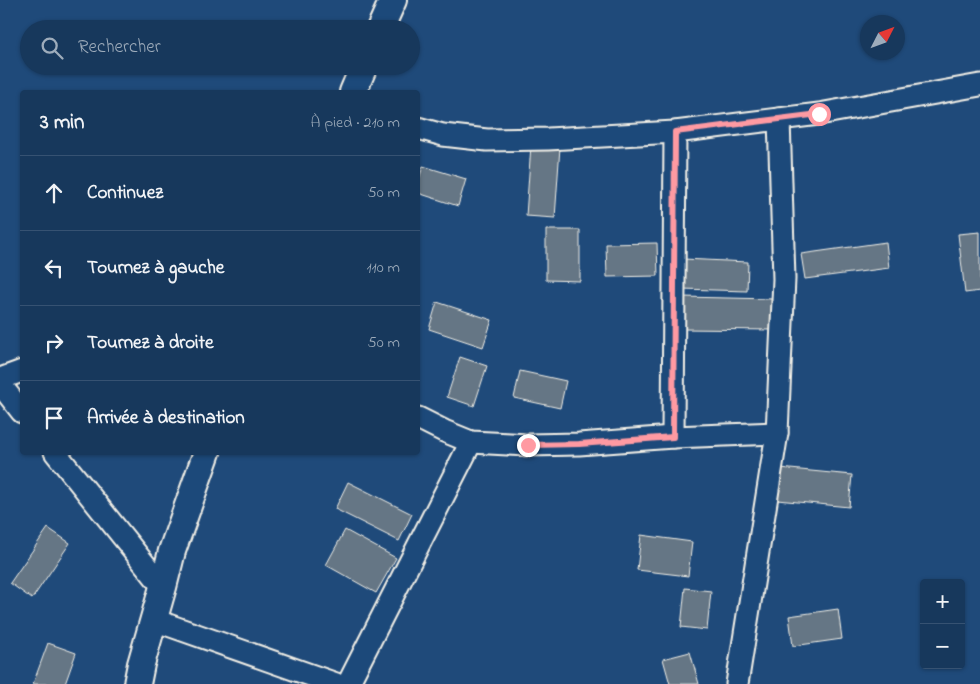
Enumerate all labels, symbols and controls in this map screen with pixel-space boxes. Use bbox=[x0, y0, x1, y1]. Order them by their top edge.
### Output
north arrow bbox=[860, 15, 905, 60]
search box bbox=[20, 20, 420, 75]
icon: search bbox=[38, 34, 66, 62]
text: Rechercher bbox=[78, 34, 161, 61]
route start bbox=[808, 103, 831, 126]
text: 3 min bbox=[40, 108, 84, 138]
text: À pied · 210 m bbox=[311, 111, 400, 135]
icon: ahead bbox=[40, 179, 68, 207]
text: Continuez bbox=[87, 180, 163, 207]
text: 50 m bbox=[368, 181, 400, 205]
icon: left bbox=[40, 254, 68, 282]
text: Tournez à gauche bbox=[87, 255, 224, 282]
text: 110 m bbox=[366, 256, 400, 280]
icon: right bbox=[40, 329, 68, 357]
text: Tournez à droite bbox=[87, 330, 213, 357]
text: 50 m bbox=[368, 331, 400, 355]
icon: arrive bbox=[40, 404, 68, 432]
text: Arrivée à destination bbox=[87, 405, 245, 432]
route end bbox=[517, 434, 540, 457]
map controls bbox=[920, 579, 965, 669]
button: + bbox=[920, 579, 965, 624]
button: − bbox=[920, 624, 965, 669]

